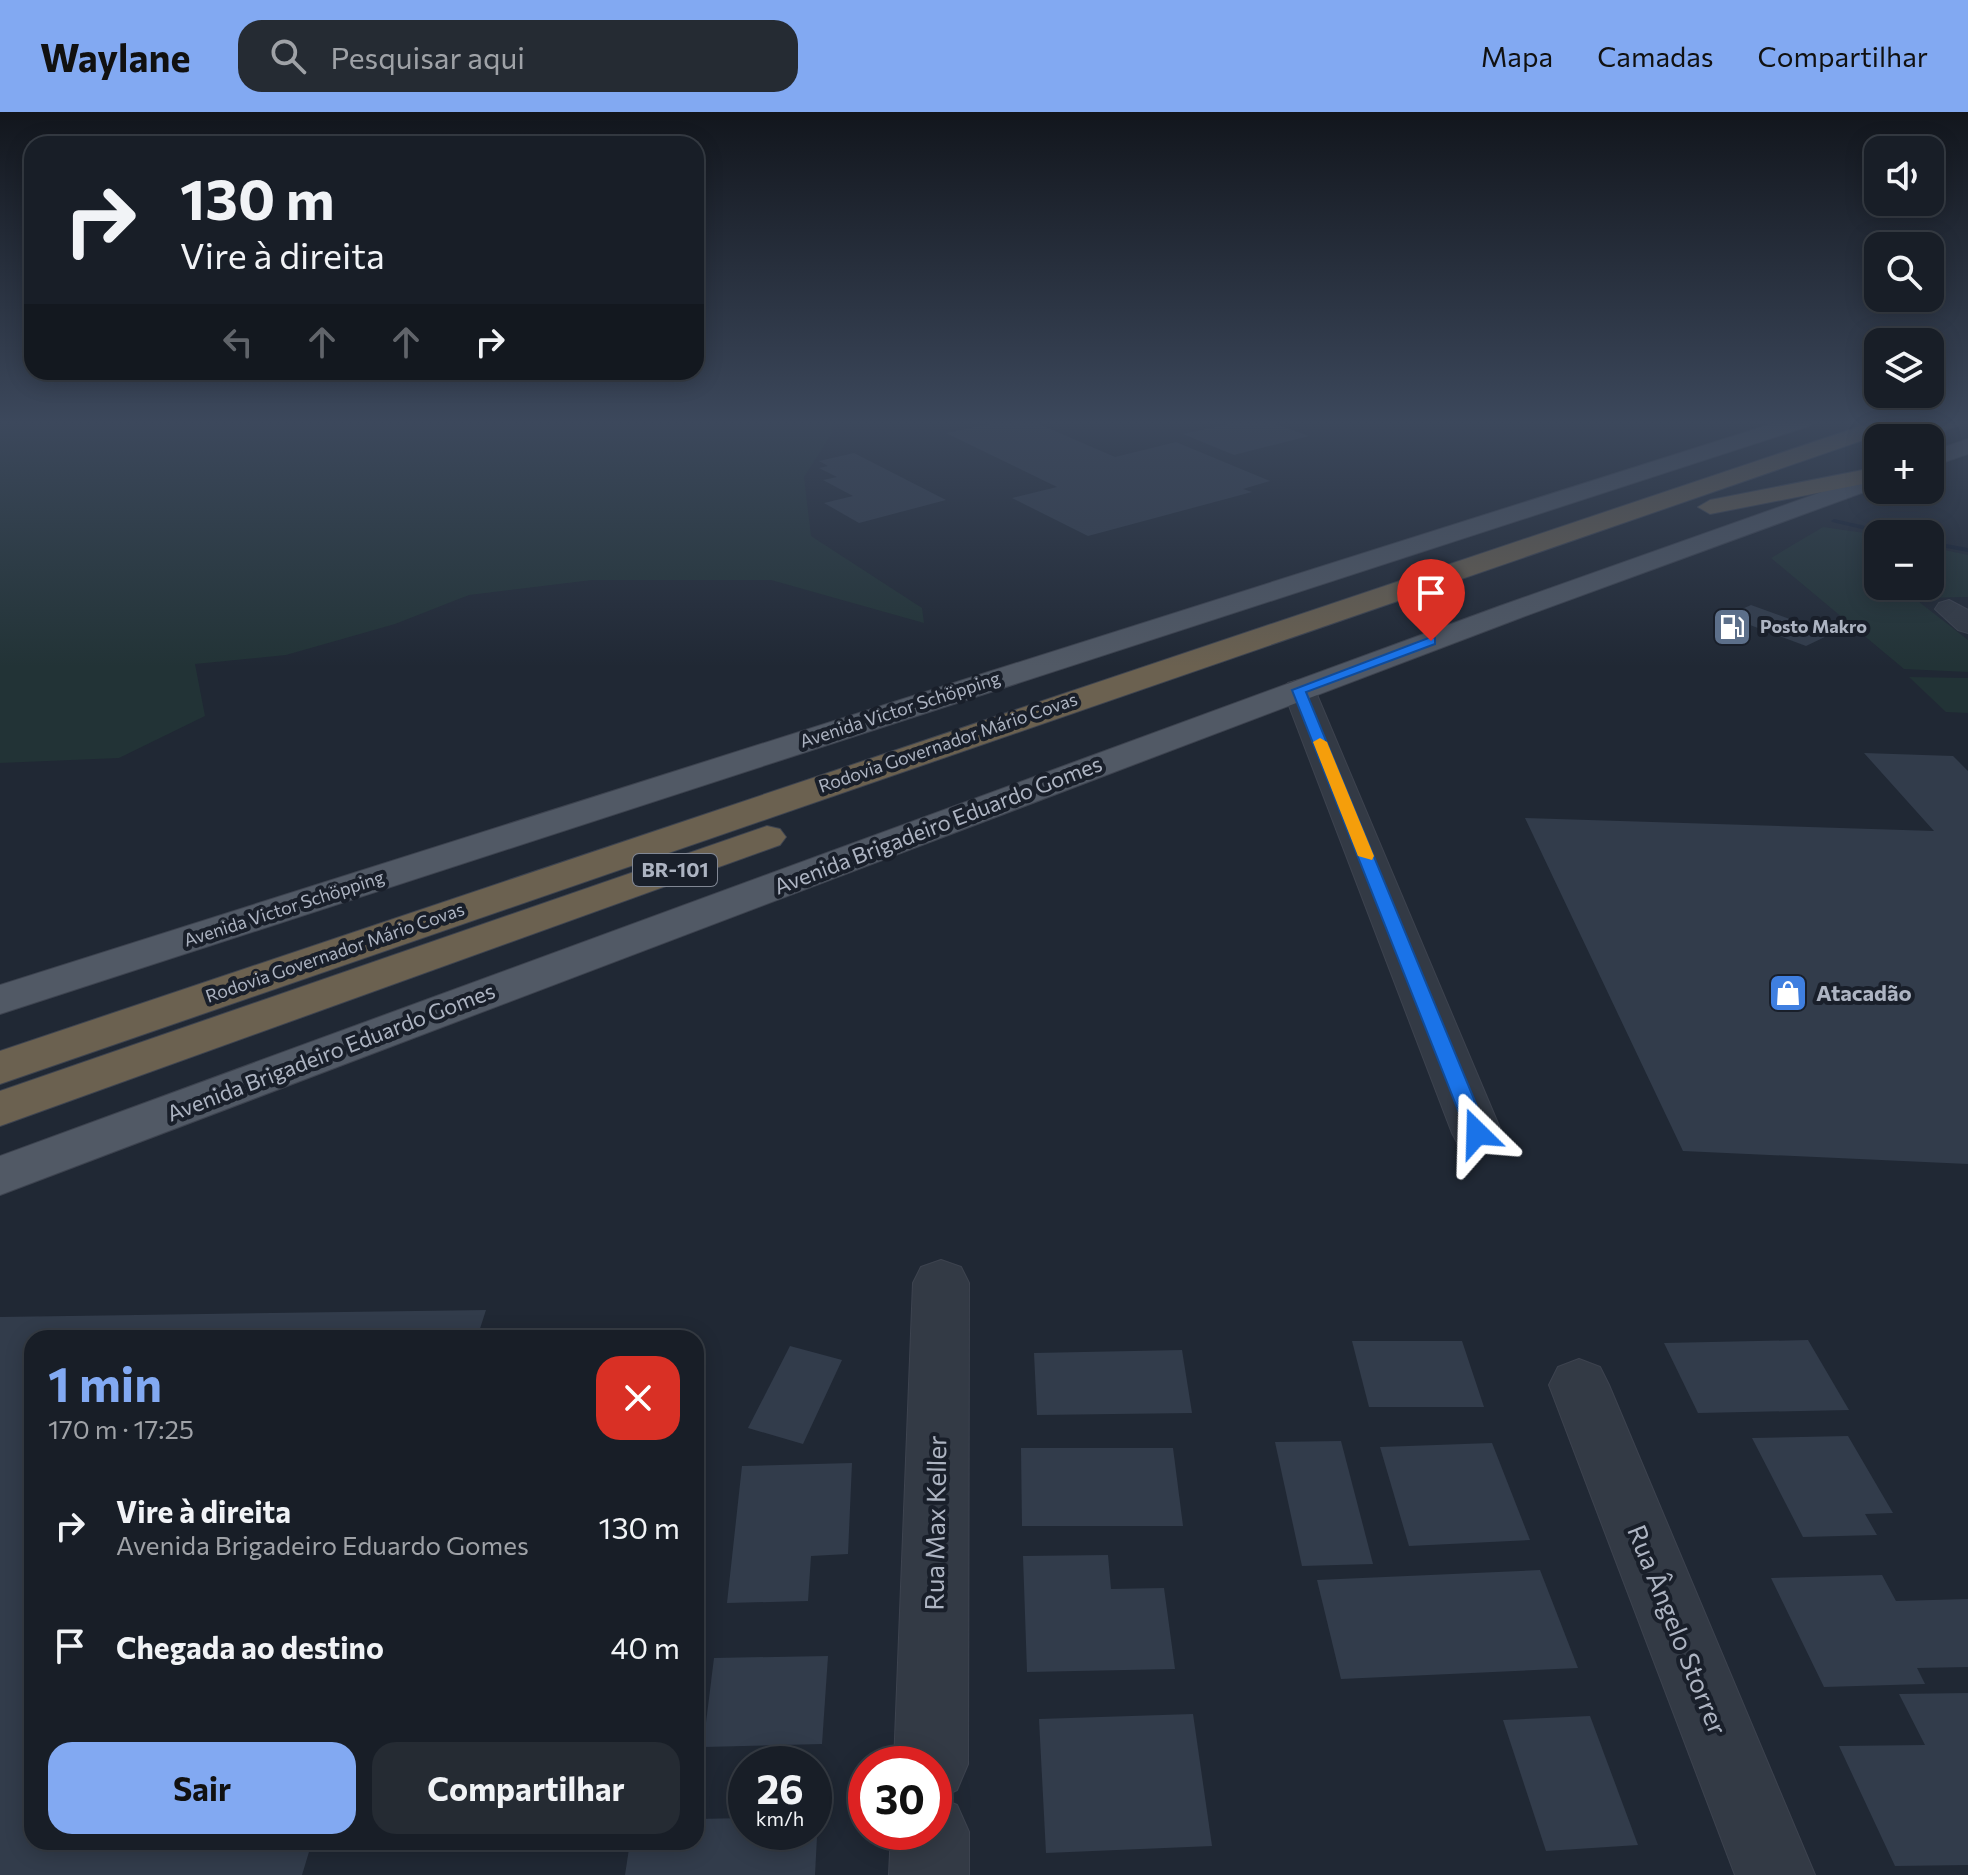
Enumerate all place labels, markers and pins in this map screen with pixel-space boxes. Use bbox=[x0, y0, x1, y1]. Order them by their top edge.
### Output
pin bbox=[1397, 559, 1465, 641]
fuel station icon: Posto Makro bbox=[1711, 606, 1753, 648]
place label: Posto Makro bbox=[1760, 615, 1867, 637]
shop icon: Atacadão bbox=[1767, 972, 1809, 1014]
place label: Atacadão bbox=[1816, 979, 1912, 1006]

